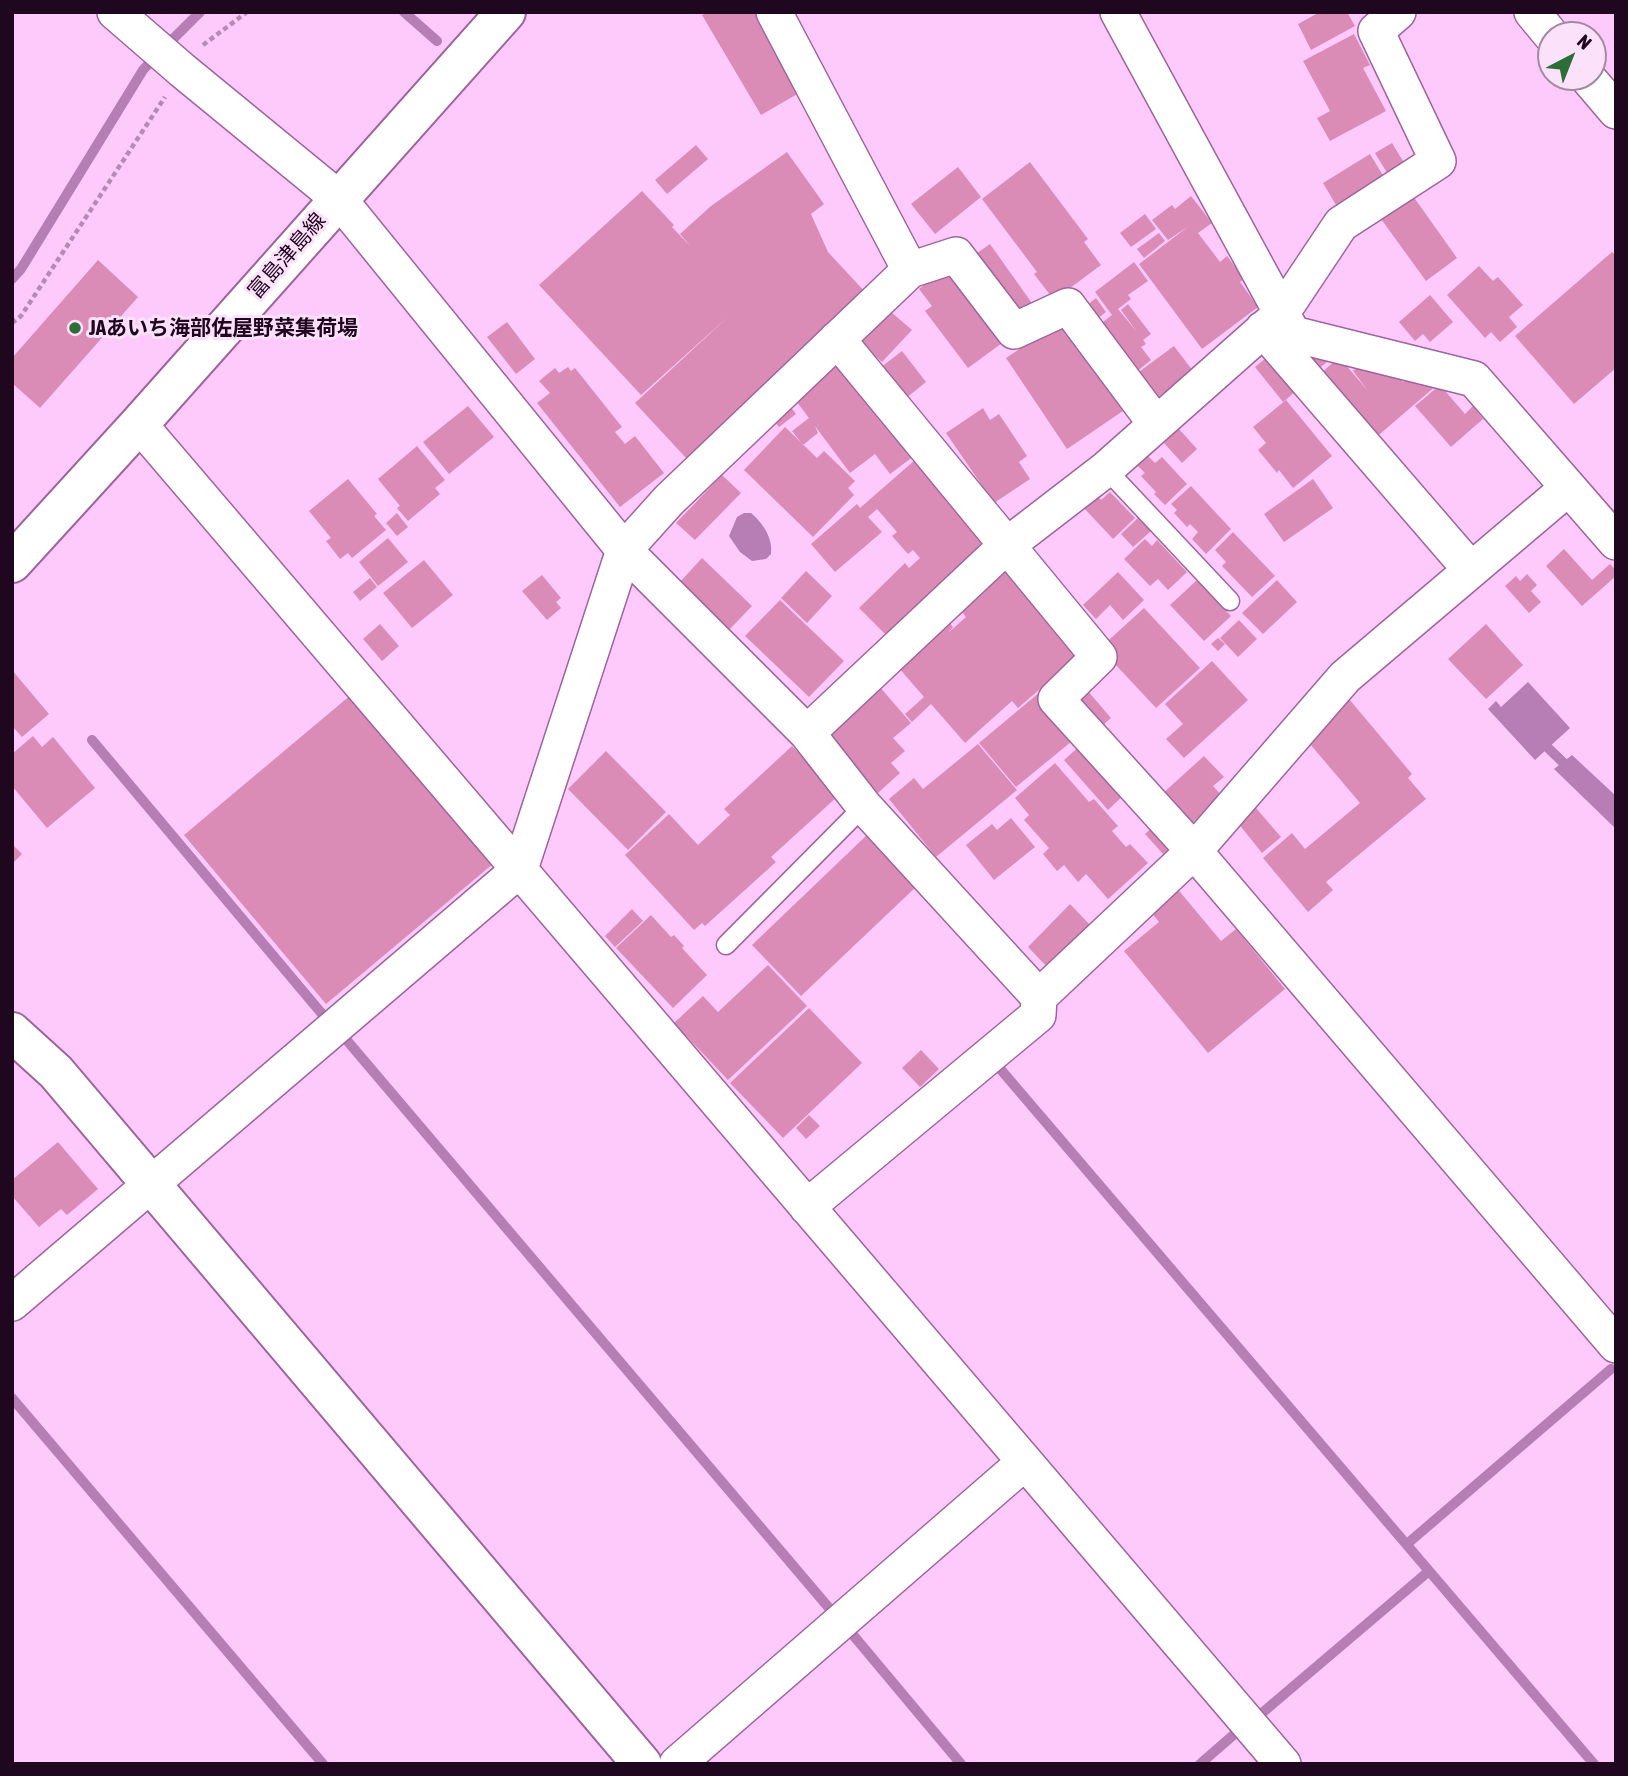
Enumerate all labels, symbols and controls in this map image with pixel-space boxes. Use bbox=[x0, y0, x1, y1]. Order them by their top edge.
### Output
north arrow bbox=[1537, 21, 1607, 91]
text: N bbox=[1573, 30, 1596, 54]
street label: 富島津島線 bbox=[243, 208, 331, 304]
place label: JAあいち海部佐屋野菜集荷場 bbox=[89, 315, 358, 341]
marker: JAあいち海部佐屋野菜集荷場 bbox=[67, 320, 83, 336]

